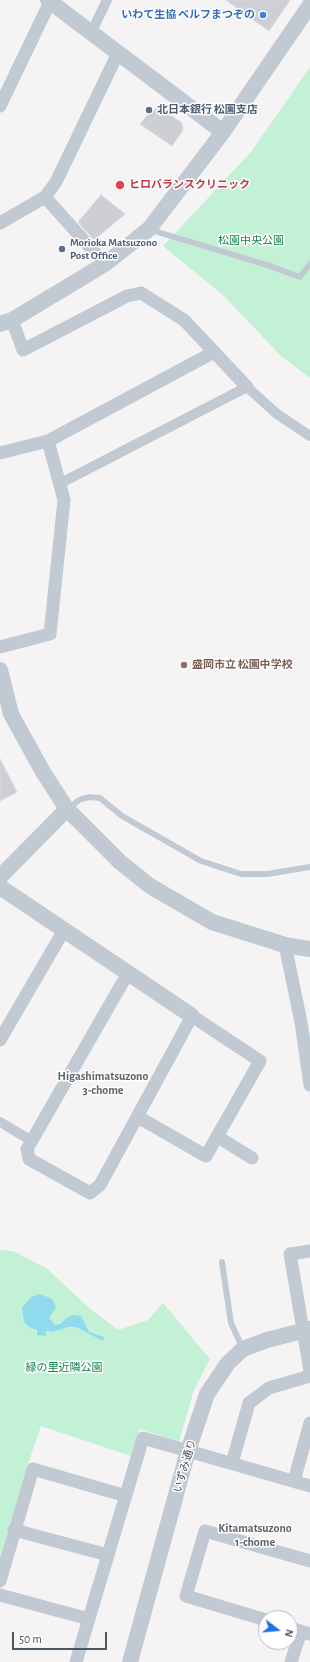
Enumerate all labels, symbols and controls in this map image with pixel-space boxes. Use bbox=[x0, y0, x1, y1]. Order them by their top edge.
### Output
place label: いわて生協 ベルフまつぞの bbox=[121, 8, 255, 22]
marker: いわて生協 ベルフまつぞの bbox=[258, 10, 268, 20]
place label: 北日本銀行 松園支店 bbox=[157, 103, 258, 117]
marker: 北日本銀行 松園支店 bbox=[144, 105, 154, 115]
place label: ヒロバランスクリニック bbox=[129, 178, 250, 192]
marker: ヒロバランスクリニック bbox=[114, 179, 126, 191]
park label: 松園中央公園 bbox=[218, 234, 284, 248]
place label: Morioka Matsuzono Post Office bbox=[70, 236, 157, 262]
marker: Morioka Matsuzono Post Office bbox=[57, 244, 67, 254]
place label: 盛岡市立 松園中学校 bbox=[192, 658, 293, 672]
marker: 盛岡市立 松園中学校 bbox=[179, 660, 189, 670]
district label: Higashimatsuzono 3-chome bbox=[58, 1069, 148, 1097]
park label: 緑の里近隣公園 bbox=[26, 1361, 102, 1375]
street label: いずみ通り bbox=[171, 1438, 199, 1494]
district label: Kitamatsuzono 1-chome bbox=[218, 1521, 292, 1549]
north arrow bbox=[258, 1610, 298, 1650]
scale bar bbox=[14, 1624, 109, 1650]
text: N bbox=[283, 1628, 295, 1638]
text: 50 m bbox=[19, 1633, 42, 1645]

